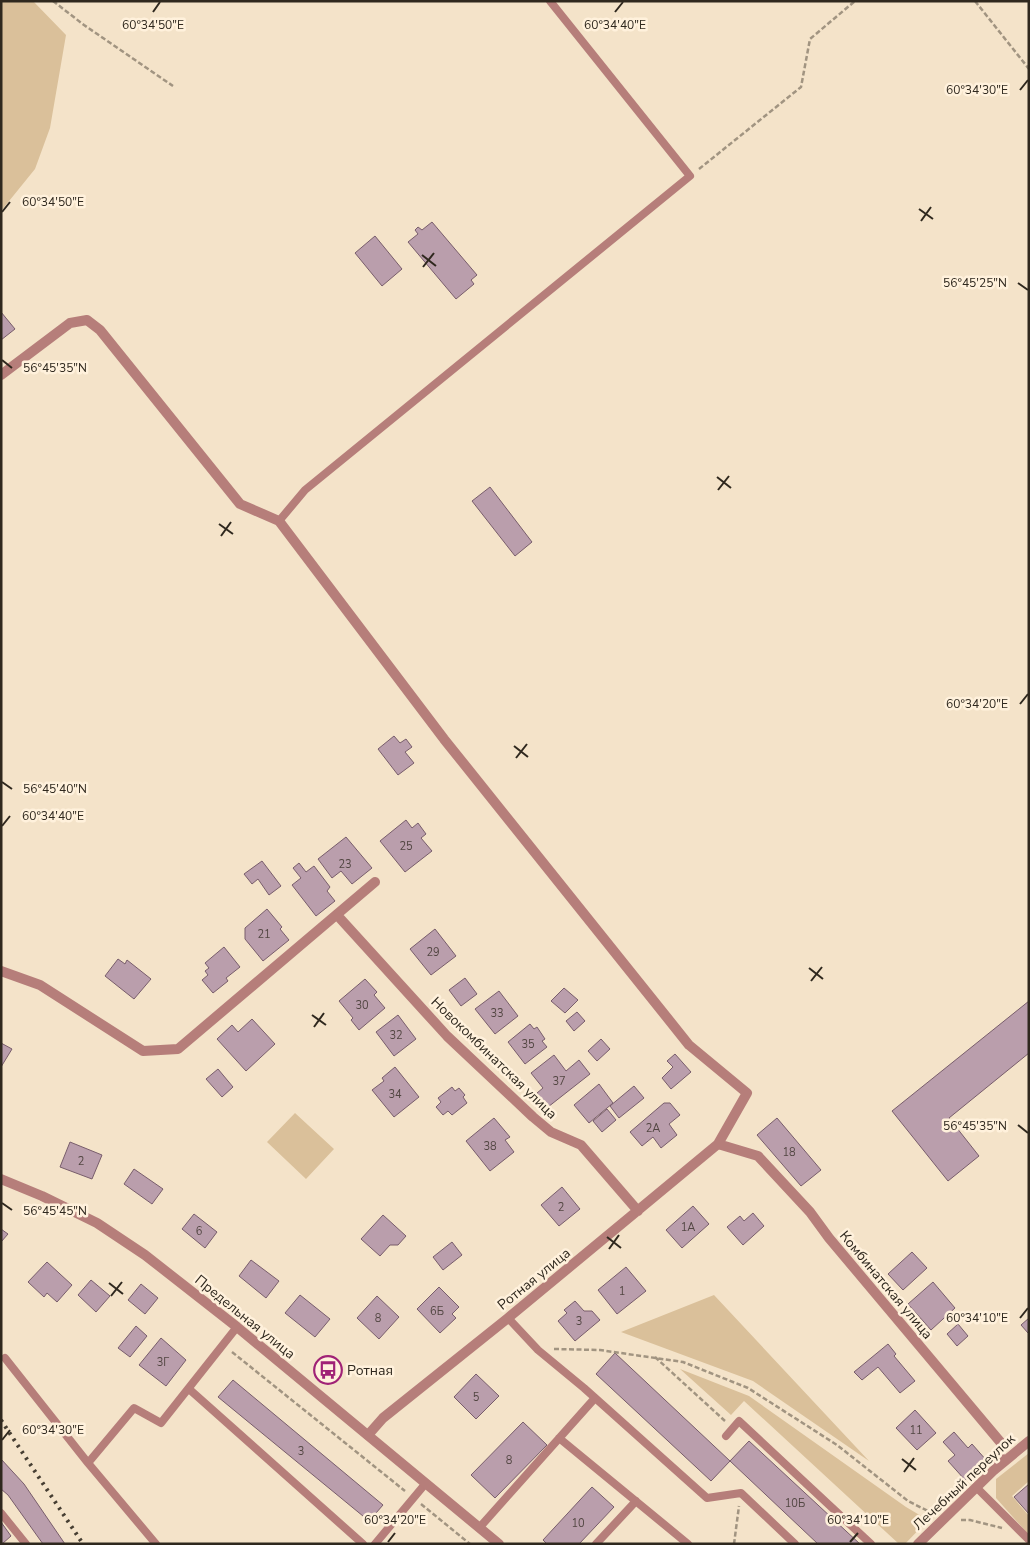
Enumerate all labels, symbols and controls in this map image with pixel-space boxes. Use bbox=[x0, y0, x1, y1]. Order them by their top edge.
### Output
text: 60°34'50"E bbox=[122, 17, 184, 33]
text: 60°34'40"E bbox=[584, 17, 646, 33]
text: 60°34'30"E bbox=[946, 82, 1008, 98]
text: 60°34'50"E bbox=[22, 194, 84, 210]
text: 56°45'25"N bbox=[943, 275, 1007, 291]
text: 56°45'35"N bbox=[23, 360, 87, 376]
text: 60°34'20"E bbox=[946, 696, 1008, 712]
text: 56°45'40"N bbox=[23, 781, 87, 797]
text: 60°34'40"E bbox=[22, 808, 84, 824]
house number: 25 bbox=[399, 839, 413, 854]
house number: 23 bbox=[338, 857, 352, 872]
house number: 21 bbox=[257, 927, 271, 942]
house number: 29 bbox=[426, 945, 440, 960]
street label: Новокомбинатская улица bbox=[427, 993, 561, 1123]
house number: 30 bbox=[355, 998, 369, 1013]
house number: 33 bbox=[490, 1006, 504, 1021]
house number: 32 bbox=[389, 1028, 403, 1043]
house number: 35 bbox=[521, 1037, 535, 1052]
house number: 37 bbox=[552, 1074, 566, 1089]
house number: 34 bbox=[388, 1087, 402, 1102]
text: 56°45'35"N bbox=[943, 1118, 1007, 1134]
house number: 2А bbox=[646, 1121, 660, 1136]
house number: 38 bbox=[483, 1139, 497, 1154]
house number: 18 bbox=[782, 1145, 796, 1160]
house number: 2 bbox=[78, 1154, 84, 1169]
house number: 2 bbox=[558, 1200, 564, 1215]
text: 56°45'45"N bbox=[23, 1203, 87, 1219]
house number: 1А bbox=[681, 1220, 695, 1235]
house number: 6 bbox=[196, 1224, 203, 1239]
street label: Комбинатская улица bbox=[835, 1227, 937, 1343]
street label: Ротная улица bbox=[494, 1244, 574, 1314]
street label: Предельная улица bbox=[191, 1271, 299, 1363]
house number: 1 bbox=[619, 1284, 625, 1299]
house number: 6Б bbox=[430, 1304, 444, 1319]
text: 60°34'10"E bbox=[946, 1310, 1008, 1326]
house number: 8 bbox=[375, 1311, 382, 1326]
house number: 3 bbox=[576, 1314, 582, 1329]
house number: 3Г bbox=[157, 1355, 169, 1370]
bus stop icon: Ротная bbox=[313, 1355, 343, 1385]
place label: Ротная bbox=[347, 1361, 393, 1380]
house number: 5 bbox=[473, 1390, 480, 1405]
text: 60°34'30"E bbox=[22, 1422, 84, 1438]
house number: 11 bbox=[909, 1423, 923, 1438]
street label: Лечебный переулок bbox=[909, 1429, 1020, 1534]
house number: 3 bbox=[298, 1444, 304, 1459]
house number: 8 bbox=[506, 1453, 513, 1468]
house number: 10Б bbox=[785, 1496, 805, 1511]
text: 60°34'20"E bbox=[364, 1512, 426, 1528]
text: 60°34'10"E bbox=[827, 1512, 889, 1528]
house number: 10 bbox=[571, 1516, 585, 1531]

